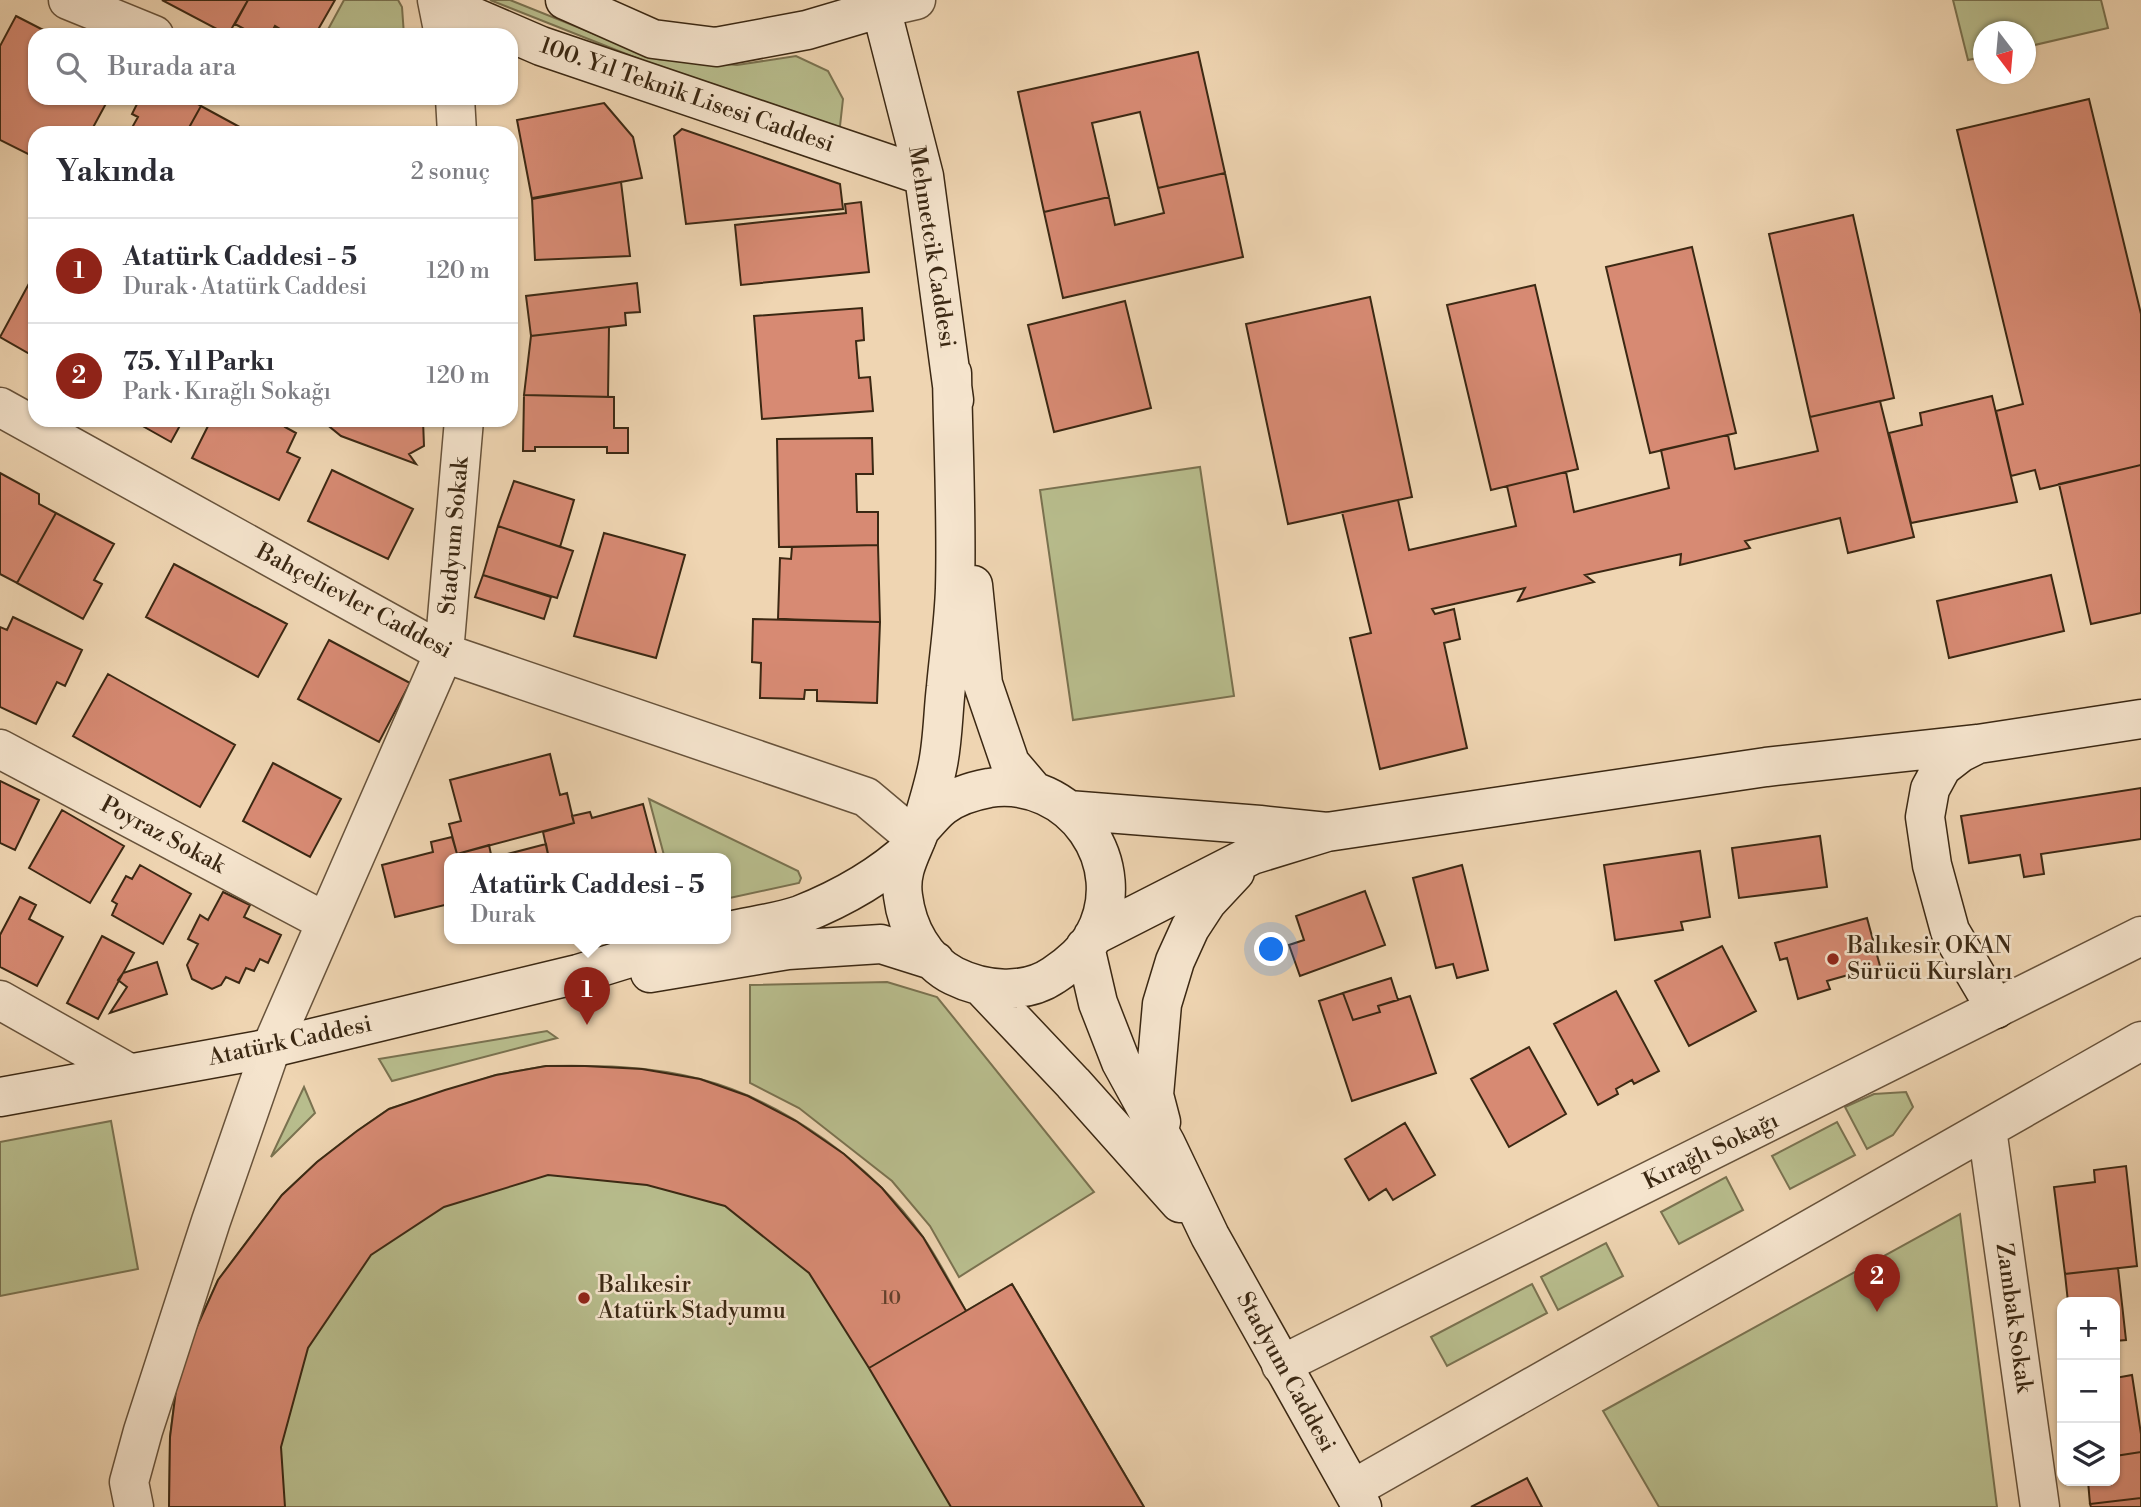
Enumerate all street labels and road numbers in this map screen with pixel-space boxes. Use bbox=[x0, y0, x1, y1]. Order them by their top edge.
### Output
street label: 100. Yıl Teknik Lisesi Caddesi bbox=[536, 31, 838, 159]
street label: Mehmetcik Caddesi bbox=[902, 144, 962, 350]
street label: Stadyum Sokak bbox=[433, 455, 475, 616]
street label: Bahçelievler Caddesi bbox=[250, 537, 457, 665]
street label: Poyraz Sokak bbox=[96, 790, 231, 880]
street label: Atatürk Caddesi bbox=[205, 1010, 374, 1072]
street label: Kırağlı Sokağı bbox=[1639, 1106, 1783, 1196]
street label: Zambak Sokak bbox=[1990, 1241, 2038, 1396]
street label: Stadyum Caddesi bbox=[1230, 1287, 1342, 1457]

